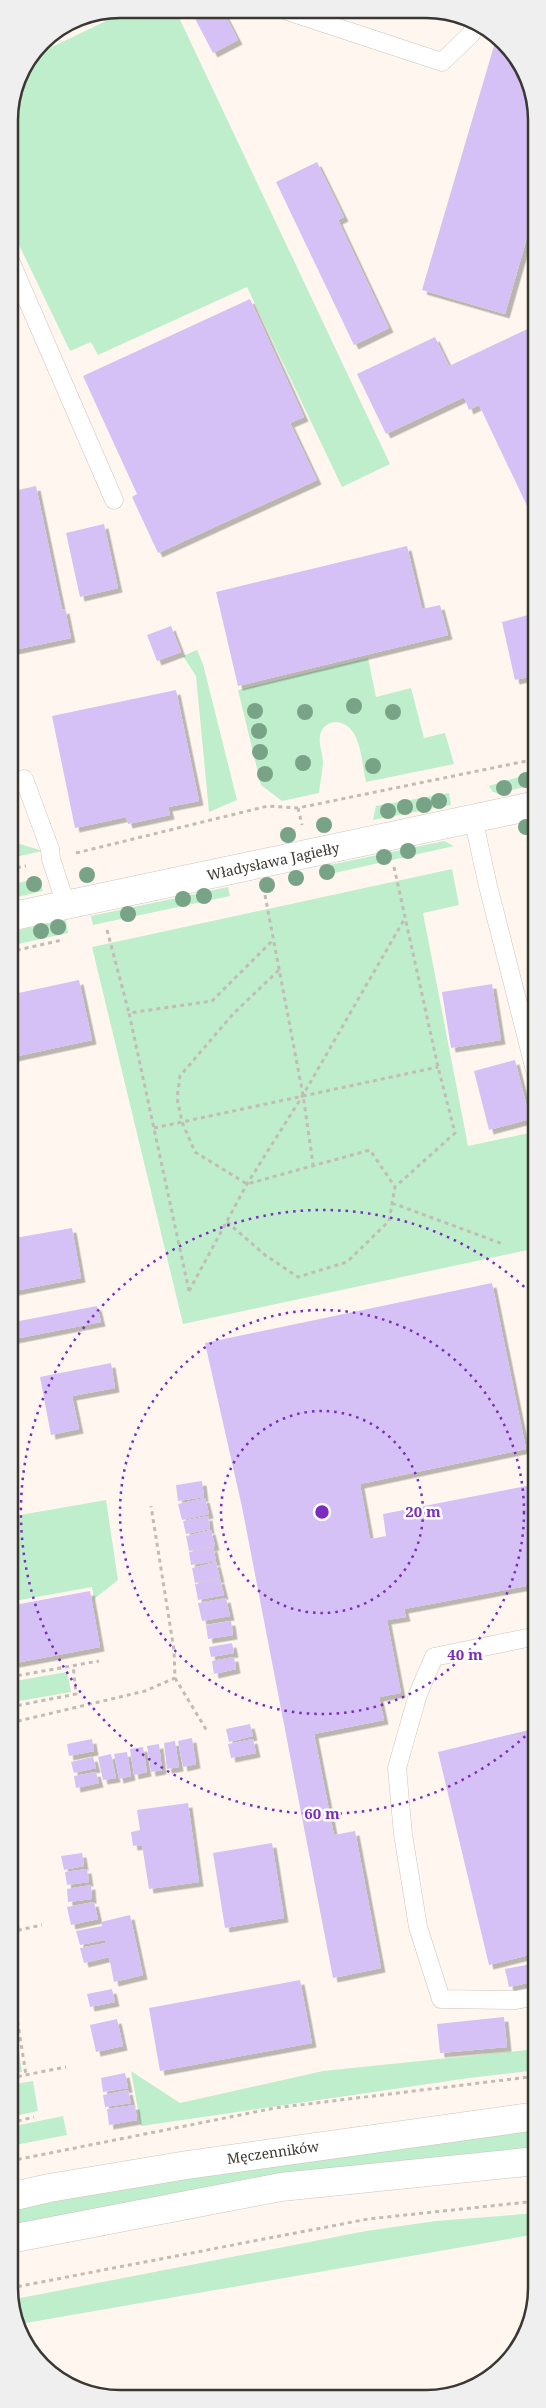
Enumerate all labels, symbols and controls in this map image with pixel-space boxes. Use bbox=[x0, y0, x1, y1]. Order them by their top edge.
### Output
street label: Władysława Jagiełły bbox=[205, 838, 341, 884]
text: 20 m bbox=[405, 1501, 441, 1521]
centre of rings bbox=[313, 1503, 331, 1521]
text: 40 m bbox=[447, 1644, 483, 1664]
text: 60 m bbox=[304, 1803, 340, 1823]
street label: Męczenników bbox=[226, 2136, 321, 2168]

